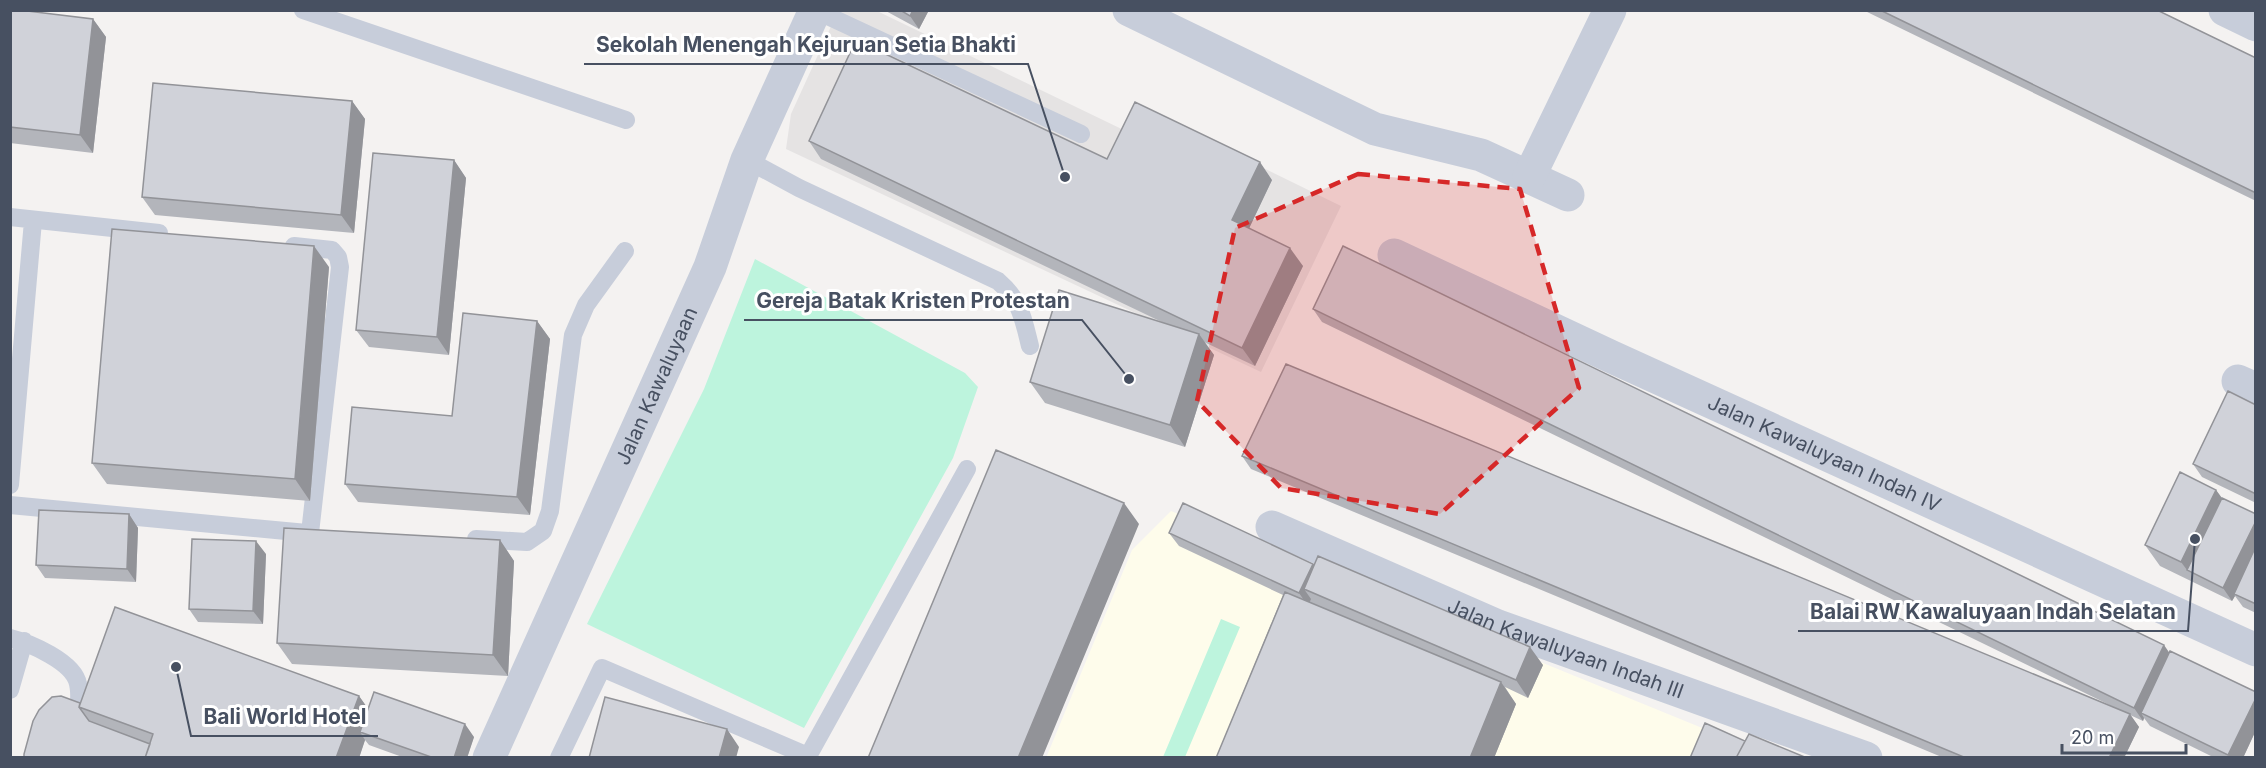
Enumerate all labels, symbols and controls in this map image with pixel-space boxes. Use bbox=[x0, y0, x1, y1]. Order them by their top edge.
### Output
callout: Sekolah Menengah Kejuruan Setia Bhakti bbox=[584, 25, 1028, 64]
text: Sekolah Menengah Kejuruan Setia Bhakti bbox=[596, 32, 1016, 57]
callout: Gereja Batak Kristen Protestan bbox=[744, 281, 1082, 320]
text: Gereja Batak Kristen Protestan bbox=[756, 288, 1070, 313]
street label: Jalan Kawaluyaan bbox=[611, 303, 702, 469]
street label: Jalan Kawaluyaan Indah IV bbox=[1704, 390, 1945, 517]
callout: Balai RW Kawaluyaan Indah Selatan bbox=[1798, 592, 2188, 631]
street label: Jalan Kawaluyaan Indah III bbox=[1444, 593, 1687, 704]
text: Balai RW Kawaluyaan Indah Selatan bbox=[1810, 599, 2176, 624]
callout: Bali World Hotel bbox=[191, 697, 378, 736]
text: Bali World Hotel bbox=[203, 704, 367, 729]
scale bar bbox=[2062, 717, 2186, 755]
text: 20 m bbox=[2071, 727, 2114, 748]

